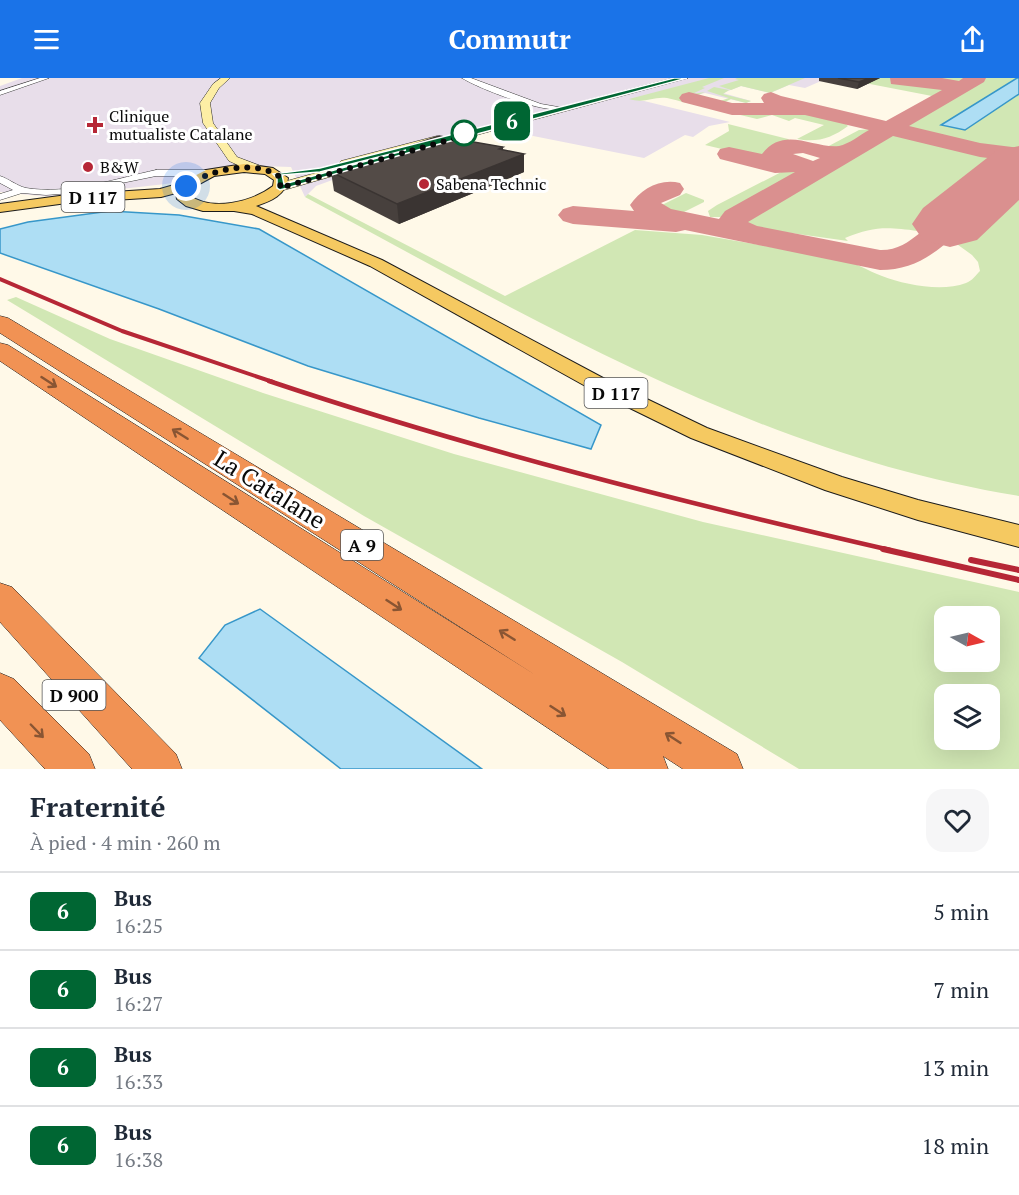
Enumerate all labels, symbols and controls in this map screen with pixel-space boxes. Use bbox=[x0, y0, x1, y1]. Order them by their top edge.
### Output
text: Commutr bbox=[448, 21, 571, 57]
icon: menu bbox=[30, 23, 63, 56]
icon: share bbox=[956, 23, 989, 56]
line badge: 6 bbox=[492, 102, 532, 141]
place label: Clinique mutualiste Catalane bbox=[109, 105, 252, 145]
text: 6 bbox=[506, 107, 518, 135]
marker: Clinique mutualiste Catalane bbox=[86, 116, 104, 134]
unlabelled marker bbox=[451, 120, 477, 146]
place label: B&W bbox=[100, 156, 139, 178]
marker: B&W bbox=[81, 160, 95, 174]
your location bbox=[171, 171, 201, 201]
place label: Sabena Technic bbox=[436, 173, 546, 195]
marker: Sabena Technic bbox=[417, 177, 431, 191]
road number: D 117 bbox=[62, 182, 124, 212]
one-way arrow bbox=[40, 376, 57, 388]
road number: D 117 bbox=[584, 378, 648, 408]
one-way arrow bbox=[172, 427, 189, 439]
street label: La Catalane bbox=[208, 442, 332, 536]
one-way arrow bbox=[222, 493, 238, 505]
road number: A 9 bbox=[341, 530, 383, 560]
one-way arrow bbox=[386, 599, 402, 611]
north arrow bbox=[934, 606, 1000, 672]
map controls bbox=[934, 606, 1000, 750]
one-way arrow bbox=[499, 628, 516, 640]
road number: D 900 bbox=[42, 680, 106, 710]
button: layers bbox=[934, 684, 1000, 750]
one-way arrow bbox=[549, 705, 566, 717]
one-way arrow bbox=[30, 723, 44, 738]
one-way arrow bbox=[665, 731, 682, 743]
text: Fraternité bbox=[30, 788, 166, 825]
button: heart bbox=[926, 789, 989, 852]
text: À pied · 4 min · 260 m bbox=[30, 829, 220, 856]
text: Bus bbox=[114, 883, 152, 912]
text: 6 bbox=[57, 897, 69, 925]
text: 5 min bbox=[933, 897, 989, 926]
text: 16:25 bbox=[114, 912, 163, 939]
text: Bus bbox=[114, 961, 152, 990]
text: 6 bbox=[57, 975, 69, 1003]
text: 7 min bbox=[933, 975, 989, 1004]
text: 16:27 bbox=[114, 990, 163, 1017]
text: Bus bbox=[114, 1039, 152, 1068]
text: 6 bbox=[57, 1053, 69, 1081]
text: 13 min bbox=[922, 1053, 989, 1082]
text: 16:33 bbox=[114, 1068, 163, 1095]
text: Bus bbox=[114, 1117, 152, 1146]
text: 6 bbox=[57, 1131, 69, 1159]
text: 18 min bbox=[922, 1131, 989, 1160]
text: 16:38 bbox=[114, 1146, 163, 1173]

